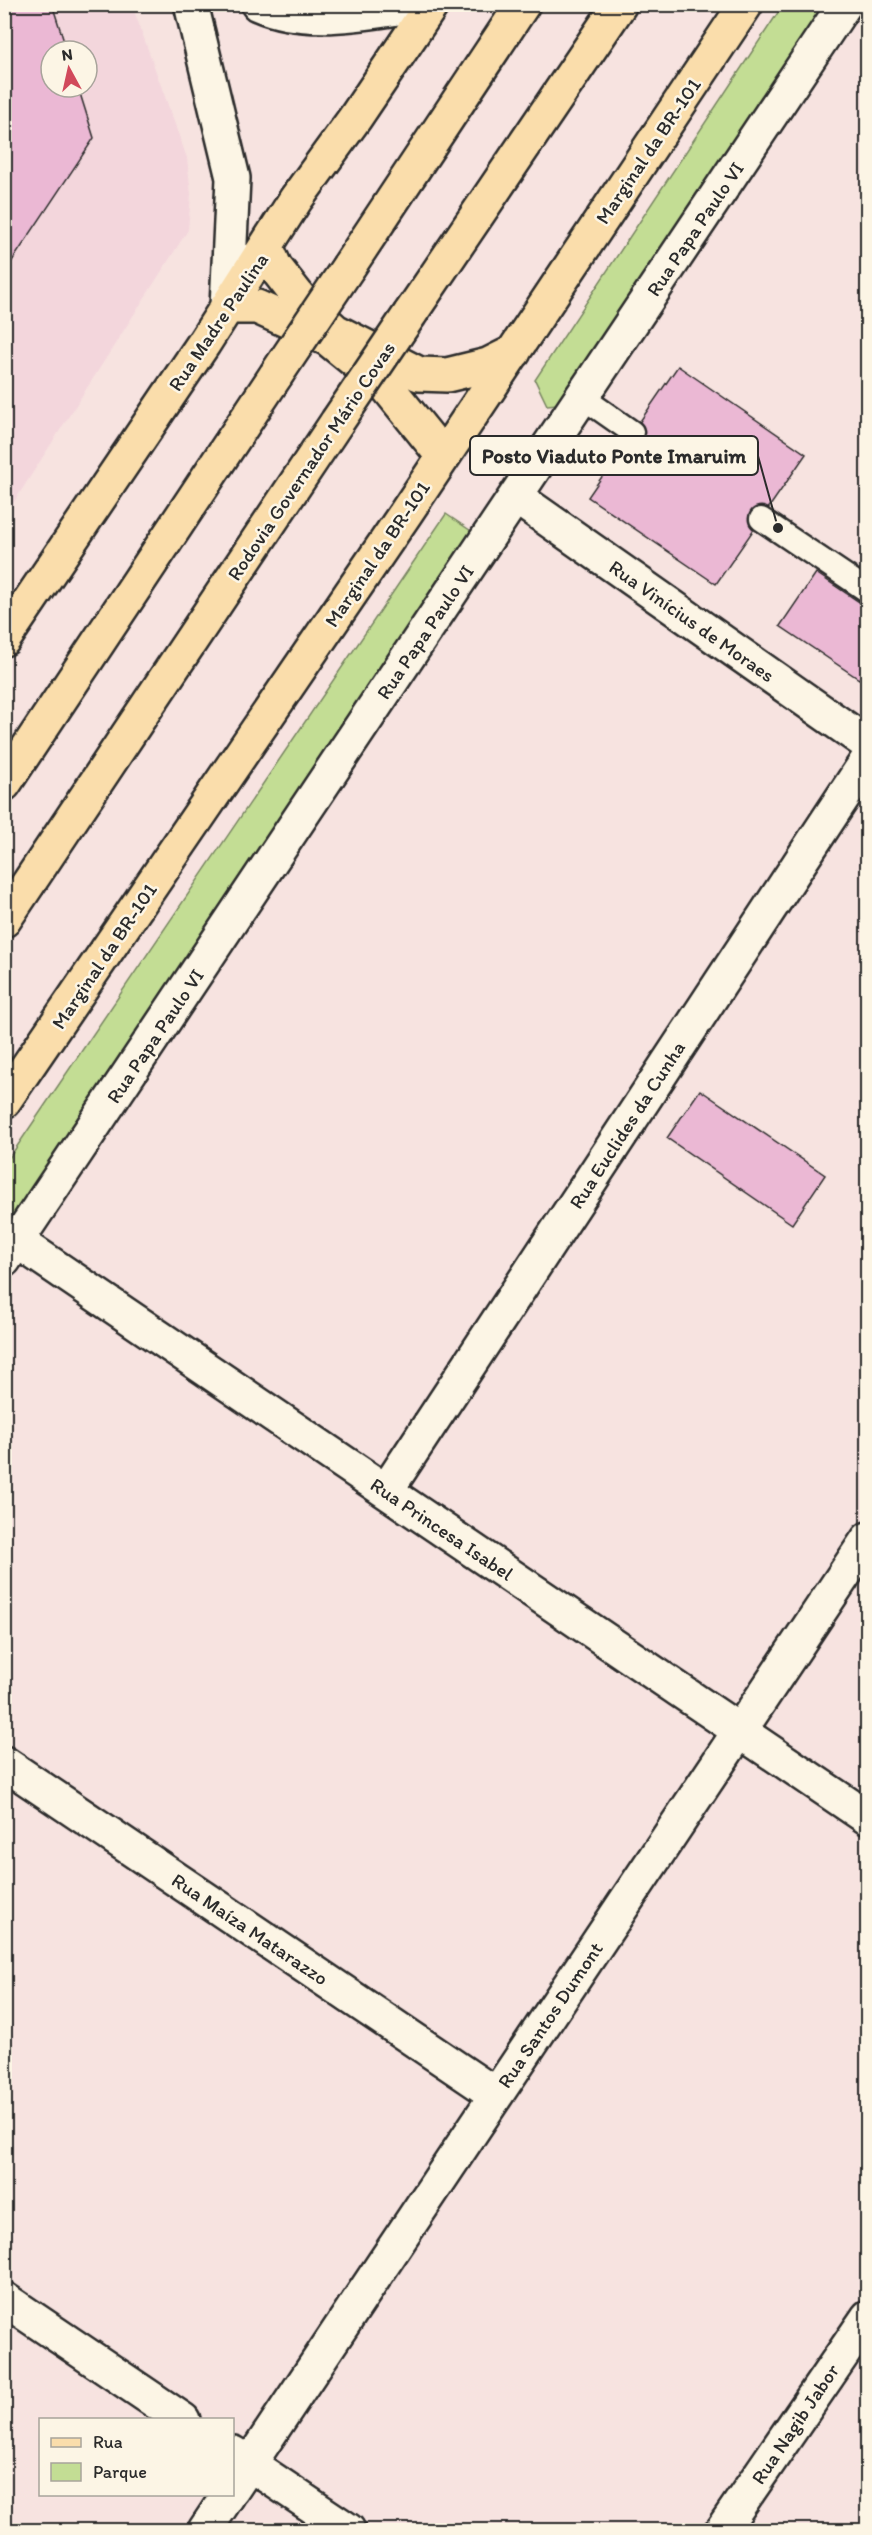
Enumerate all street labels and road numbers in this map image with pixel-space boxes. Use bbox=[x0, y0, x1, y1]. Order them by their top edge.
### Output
street label: Marginal da BR-101 bbox=[590, 73, 706, 229]
street label: Rua Papa Paulo VI bbox=[641, 157, 749, 301]
street label: Rua Madre Paulina bbox=[163, 248, 273, 396]
street label: Rodovia Governador Mário Covas bbox=[222, 337, 400, 585]
street label: Marginal da BR-101 bbox=[319, 476, 435, 632]
street label: Rua Vinícius de Moraes bbox=[605, 555, 779, 687]
street label: Rua Papa Paulo VI bbox=[371, 560, 479, 704]
street label: Marginal da BR-101 bbox=[46, 878, 162, 1034]
street label: Rua Papa Paulo VI bbox=[101, 964, 209, 1108]
street label: Rua Euclides da Cunha bbox=[564, 1037, 690, 1213]
street label: Rua Princesa Isabel bbox=[366, 1472, 518, 1586]
street label: Rua Maíza Matarazzo bbox=[167, 1868, 333, 1990]
street label: Rua Santos Dumont bbox=[492, 1937, 608, 2093]
street label: Rua Nagib Jabor bbox=[746, 2359, 844, 2489]

